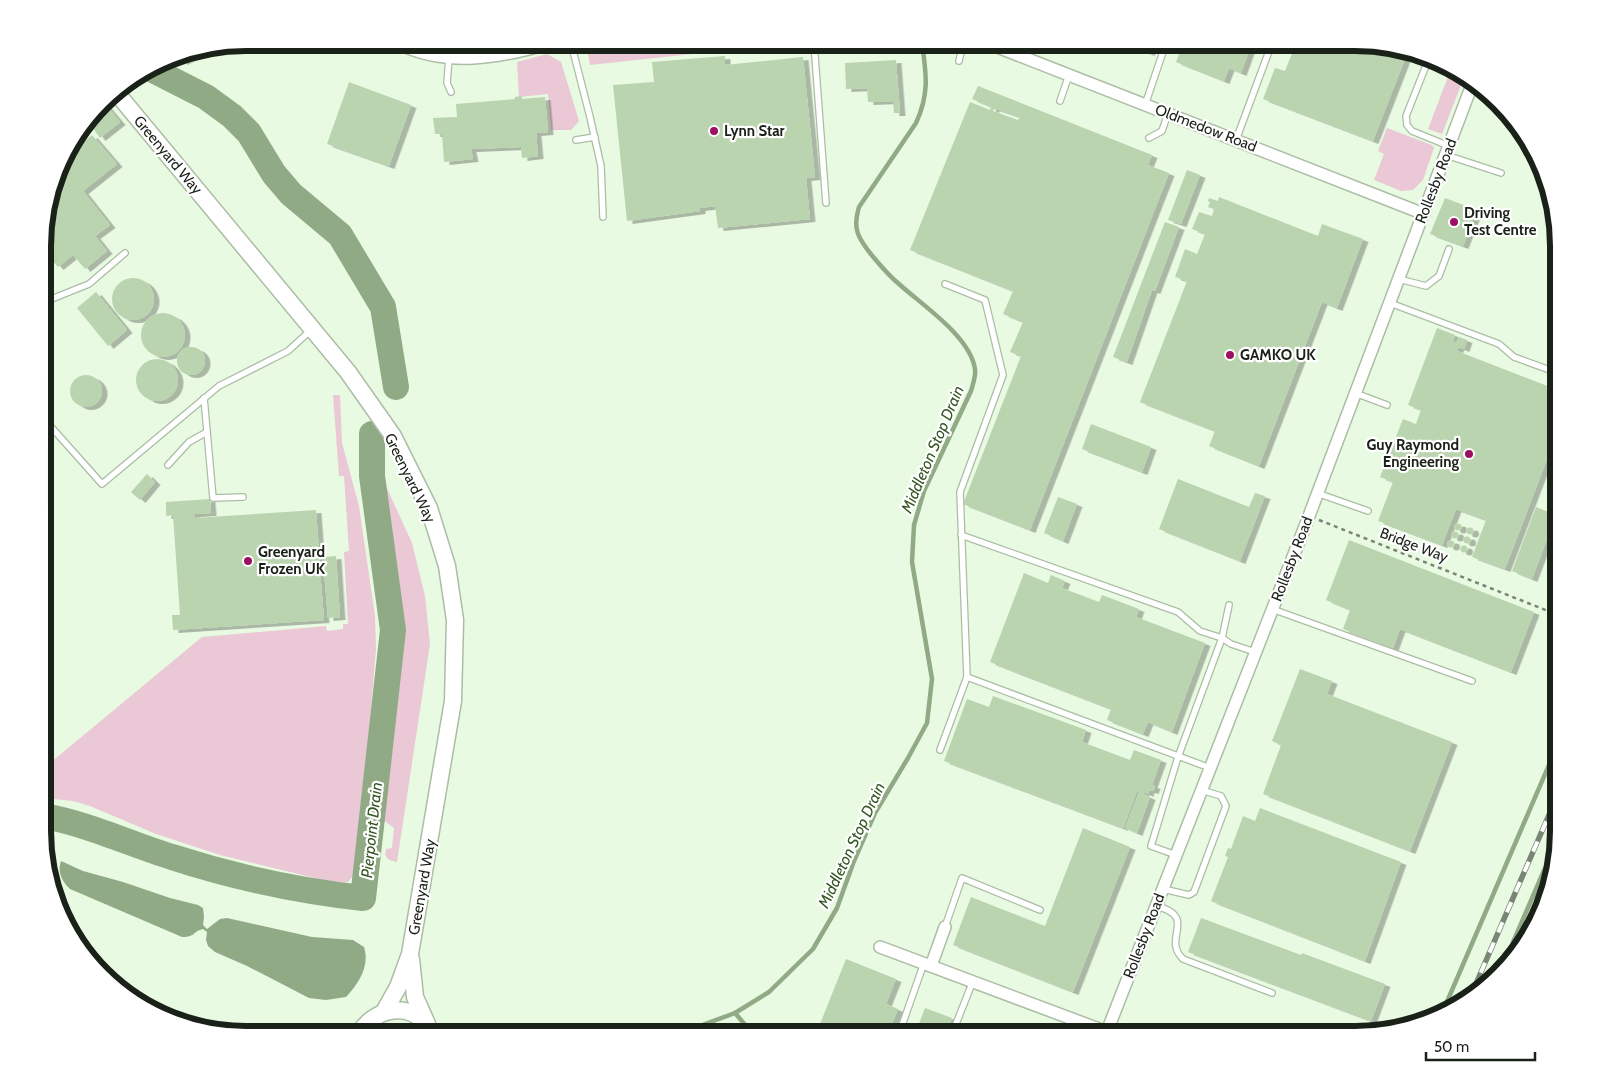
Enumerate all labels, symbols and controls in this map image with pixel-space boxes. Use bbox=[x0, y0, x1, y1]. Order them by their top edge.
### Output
street label: Oldmedow Road bbox=[1153, 100, 1259, 156]
street label: Greenyard Way bbox=[130, 112, 206, 198]
place label: Lynn Star bbox=[724, 122, 785, 140]
marker: Lynn Star bbox=[708, 125, 720, 137]
street label: Rollesby Road bbox=[1412, 136, 1460, 226]
place label: Driving Test Centre bbox=[1464, 204, 1537, 239]
marker: Driving Test Centre bbox=[1448, 216, 1460, 228]
place label: GAMKO UK bbox=[1240, 346, 1316, 364]
marker: GAMKO UK bbox=[1224, 349, 1236, 361]
water label: Middleton Stop Drain bbox=[897, 383, 968, 517]
street label: Greenyard Way bbox=[381, 430, 440, 526]
place label: Guy Raymond Engineering bbox=[1366, 436, 1459, 471]
marker: Guy Raymond Engineering bbox=[1463, 448, 1475, 460]
street label: Rollesby Road bbox=[1268, 514, 1316, 604]
street label: Bridge Way bbox=[1377, 524, 1451, 566]
place label: Greenyard Frozen UK bbox=[258, 543, 326, 578]
marker: Greenyard Frozen UK bbox=[242, 555, 254, 567]
water label: Middleton Stop Drain bbox=[814, 779, 889, 912]
water label: Pierpoint Drain bbox=[357, 781, 386, 879]
street label: Greenyard Way bbox=[405, 837, 439, 936]
street label: Rollesby Road bbox=[1120, 891, 1168, 981]
scale bar bbox=[1426, 1030, 1535, 1062]
text: 50 m bbox=[1434, 1038, 1469, 1056]

